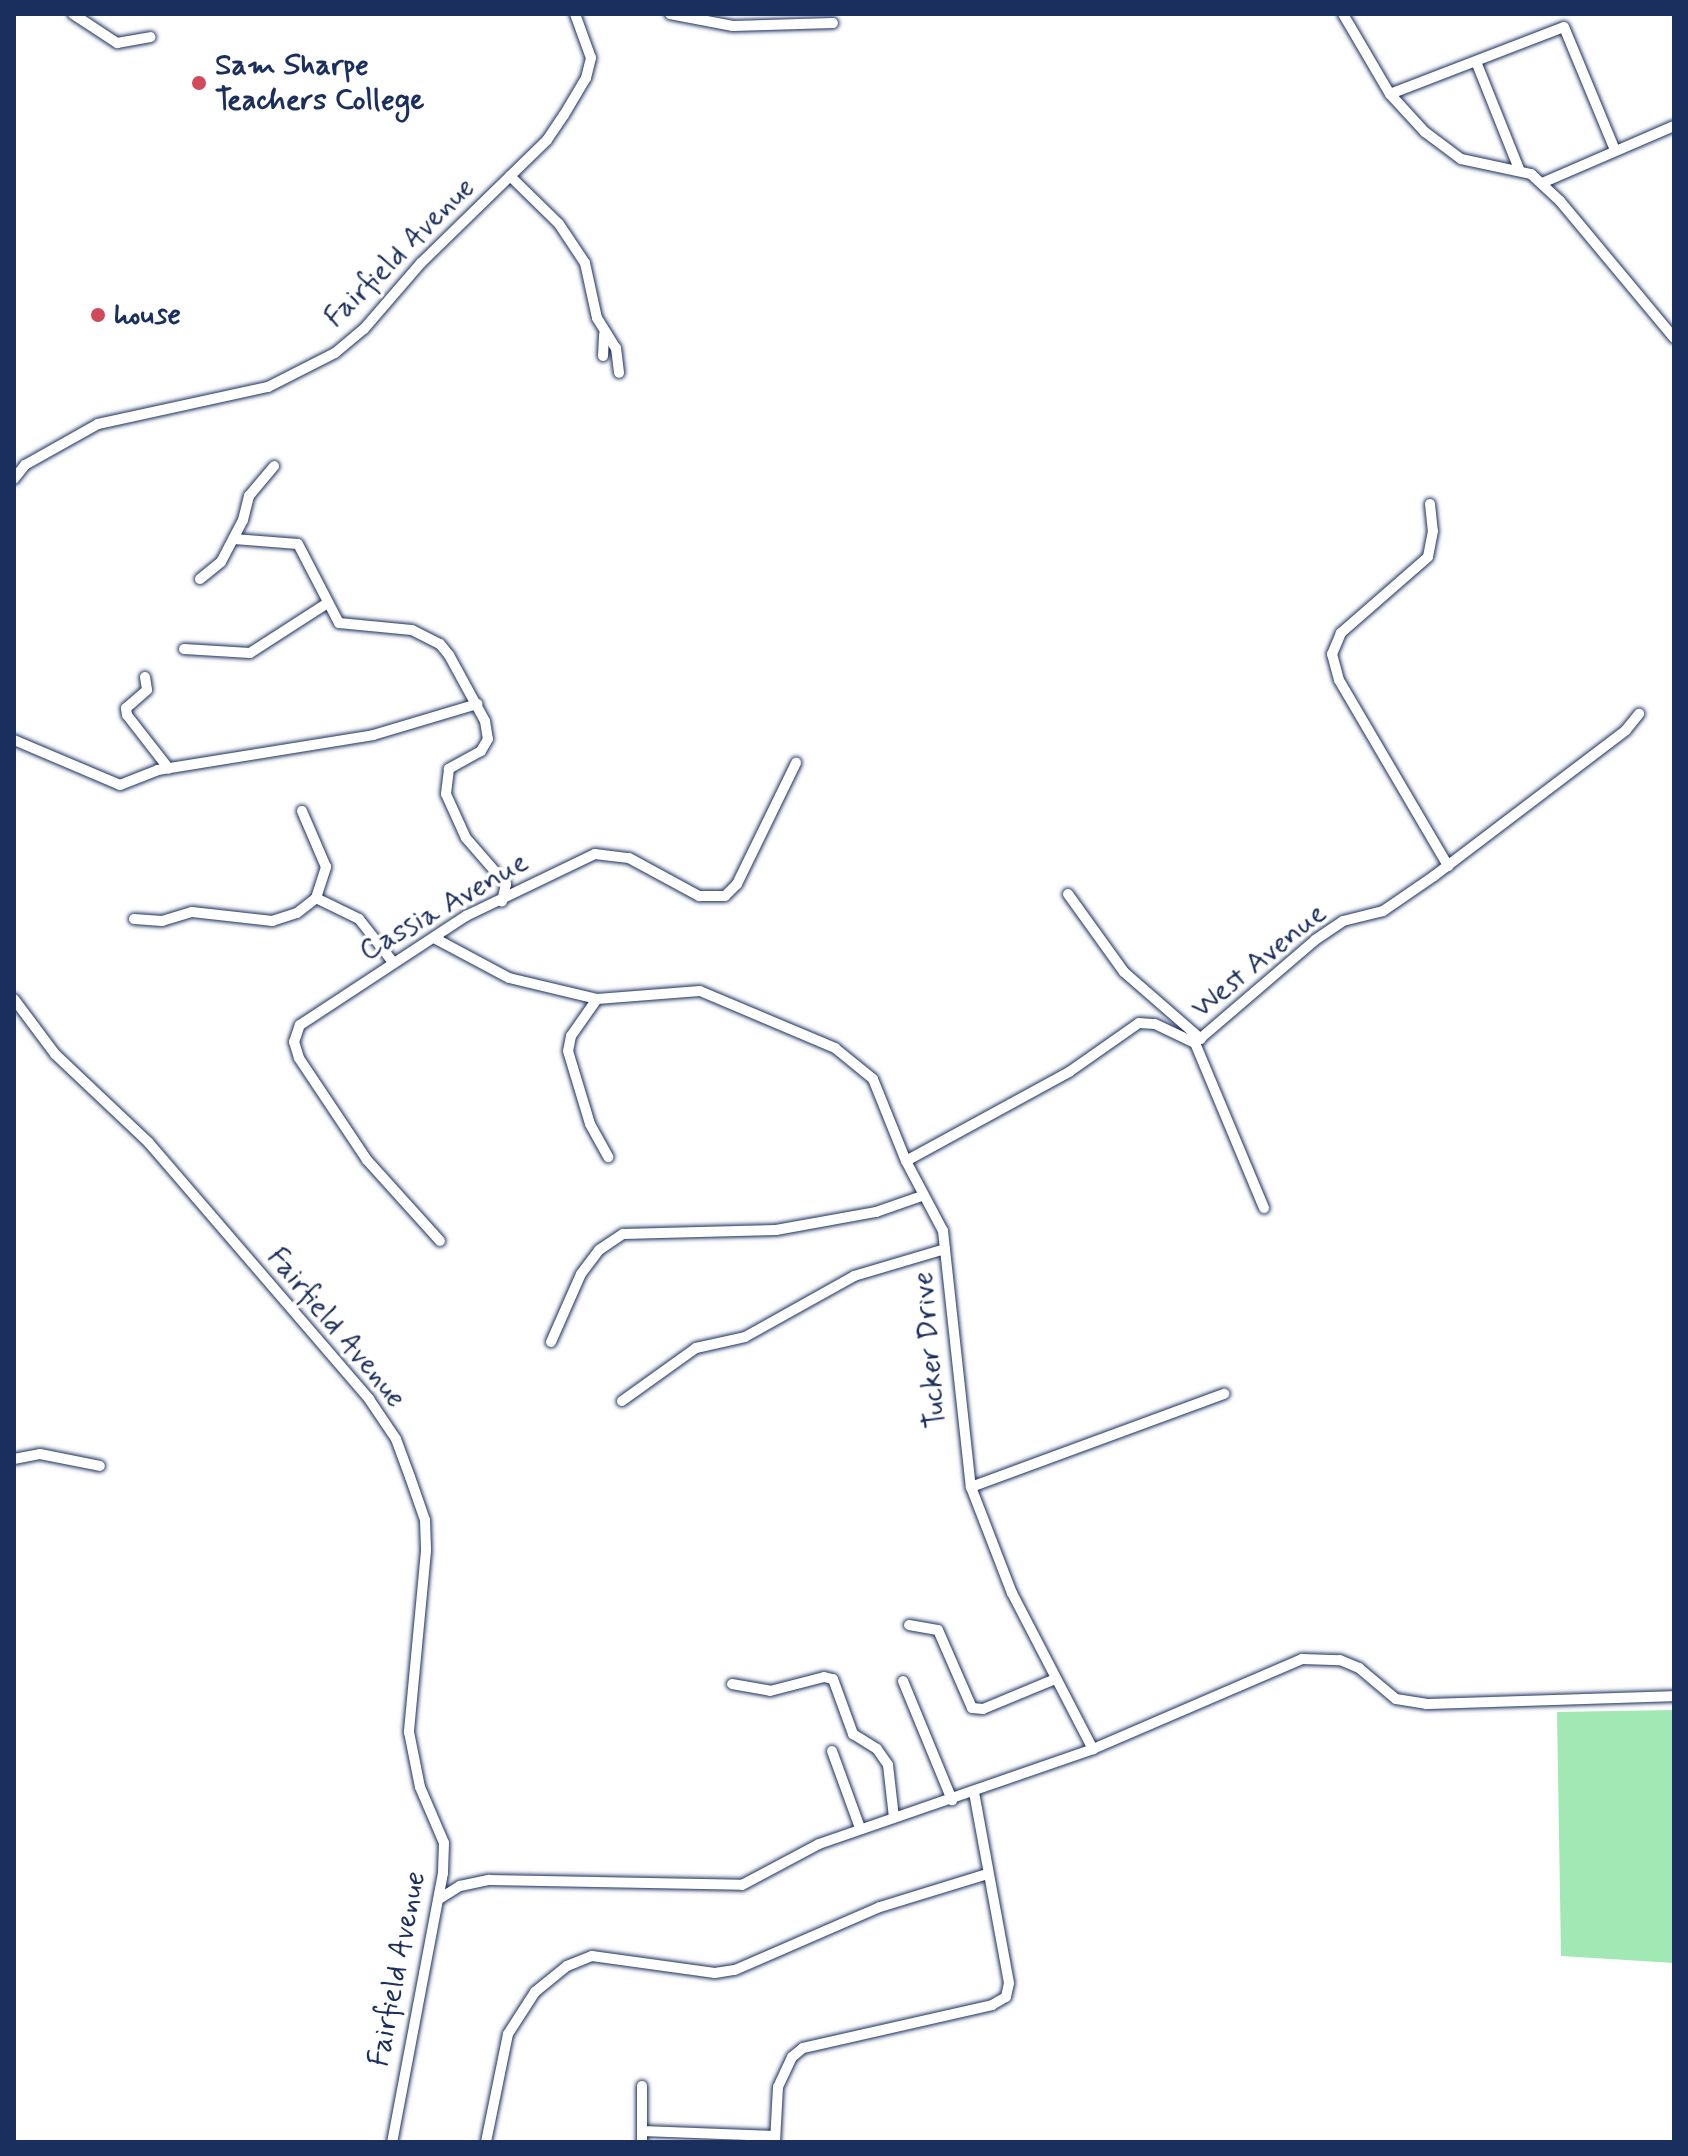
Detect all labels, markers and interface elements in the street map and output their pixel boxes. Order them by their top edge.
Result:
place label: Sam Sharpe Teachers College [215,48,424,118]
marker: Sam Sharpe Teachers College [190,74,208,92]
street label: Fairfield Avenue [315,168,485,338]
place label: house [114,297,181,333]
marker: house [89,306,107,324]
street label: Cassia Avenue [353,844,535,970]
street label: West Avenue [1184,896,1334,1026]
street label: Fairfield Avenue [257,1238,415,1418]
street label: Tucker Drive [905,1271,955,1429]
street label: Fairfield Avenue [361,1865,435,2073]

